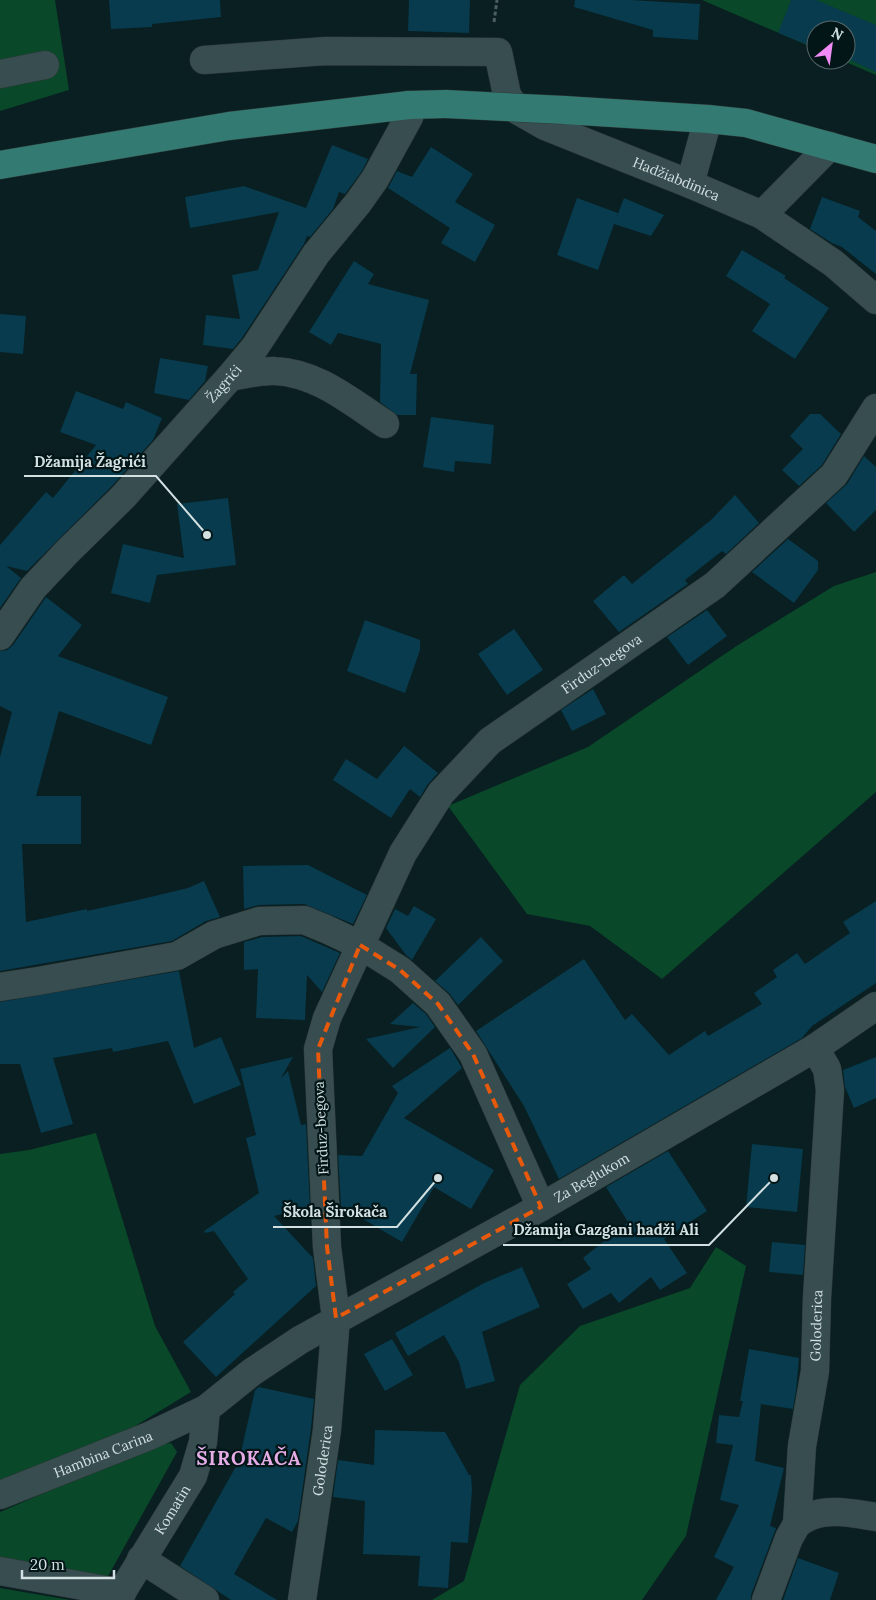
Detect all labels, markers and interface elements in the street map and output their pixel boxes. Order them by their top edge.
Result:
north arrow [806,20,856,70]
text: N [828,23,847,44]
street label: Hadžiabdinica [630,153,722,205]
street label: Žagrići [202,361,246,406]
callout: Džamija Žagrići [24,446,156,476]
text: Džamija Žagrići [34,451,146,471]
street label: Firduz-begova [558,630,645,698]
street label: Firduz-begova [310,1081,332,1175]
street label: Za Beglukom [551,1148,633,1206]
callout: Škola Širokača [273,1197,397,1227]
text: Škola Širokača [283,1201,387,1221]
callout: Džamija Gazgani hadži Ali [503,1215,709,1245]
text: Džamija Gazgani hadži Ali [513,1220,699,1239]
street label: Goloderica [806,1289,826,1362]
street label: Goloderica [308,1424,336,1497]
street label: Hambina Carina [51,1426,155,1482]
district label: ŠIROKAČA [196,1446,302,1470]
street label: Komatin [150,1481,195,1538]
scale bar [22,1548,115,1580]
text: 20 m [30,1555,65,1574]

